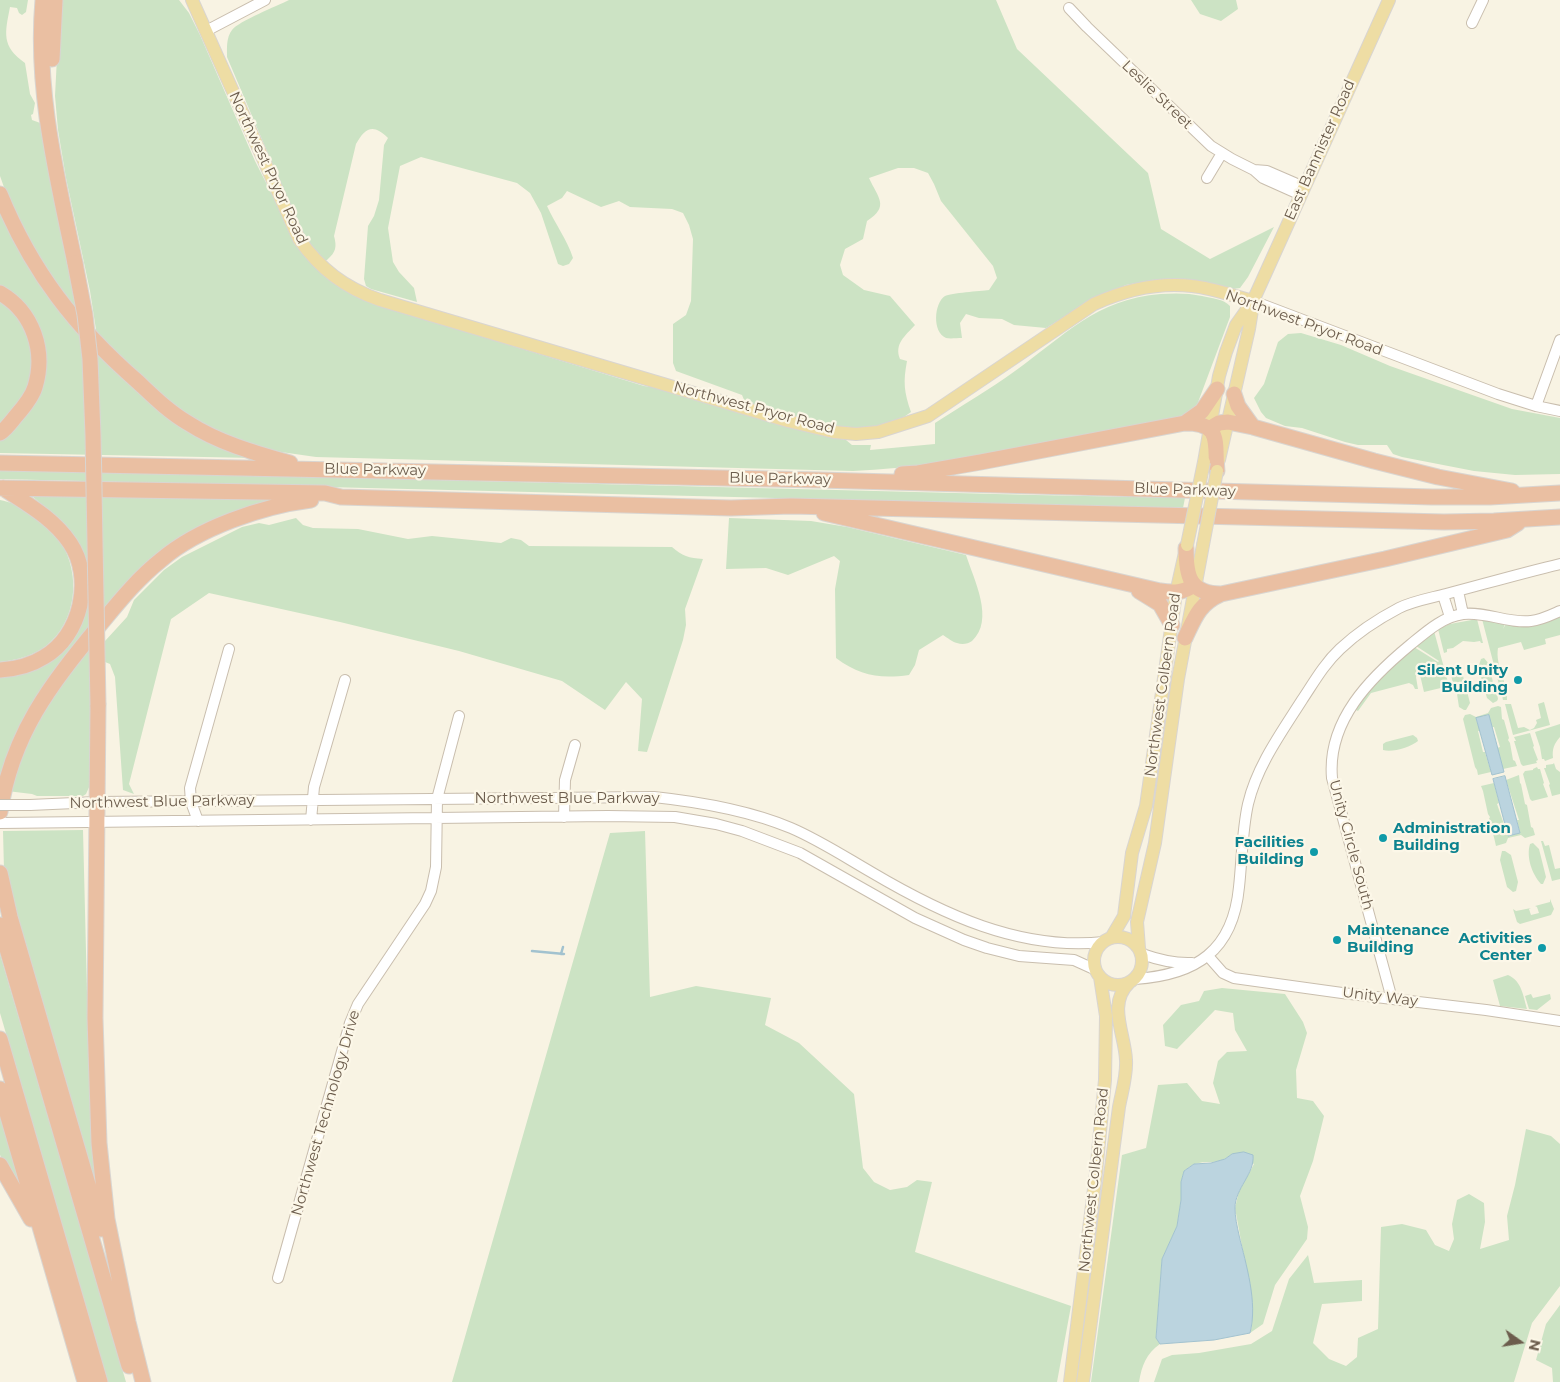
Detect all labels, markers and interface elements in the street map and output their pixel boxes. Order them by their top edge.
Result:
street label: Leslie Street [1118,57,1196,133]
street label: East Bannister Road [1281,77,1359,223]
street label: Northwest Pryor Road [225,89,311,247]
street label: Northwest Pryor Road [1223,286,1385,360]
street label: Northwest Pryor Road [671,378,837,438]
street label: Blue Parkway [324,460,426,480]
street label: Blue Parkway [729,469,831,489]
street label: Blue Parkway [1134,479,1236,501]
street label: Northwest Colbern Road [1141,592,1185,778]
place label: Silent Unity Building [1417,662,1508,697]
marker: Silent Unity Building [1512,674,1524,686]
street label: Unity Circle South [1325,778,1377,912]
street label: Northwest Blue Parkway [474,790,660,808]
street label: Northwest Blue Parkway [69,791,255,813]
place label: Administration Building [1393,820,1511,855]
marker: Administration Building [1377,832,1389,844]
place label: Facilities Building [1234,834,1304,869]
marker: Facilities Building [1308,846,1320,858]
place label: Maintenance Building [1347,922,1449,957]
place label: Activities Center [1459,930,1532,965]
marker: Maintenance Building [1331,934,1343,946]
marker: Activities Center [1536,942,1548,954]
street label: Unity Way [1341,983,1419,1011]
street label: Northwest Technology Drive [288,1008,364,1218]
street label: Northwest Colbern Road [1075,1087,1113,1273]
north arrow [1495,1317,1545,1367]
text: N [1525,1338,1545,1353]

